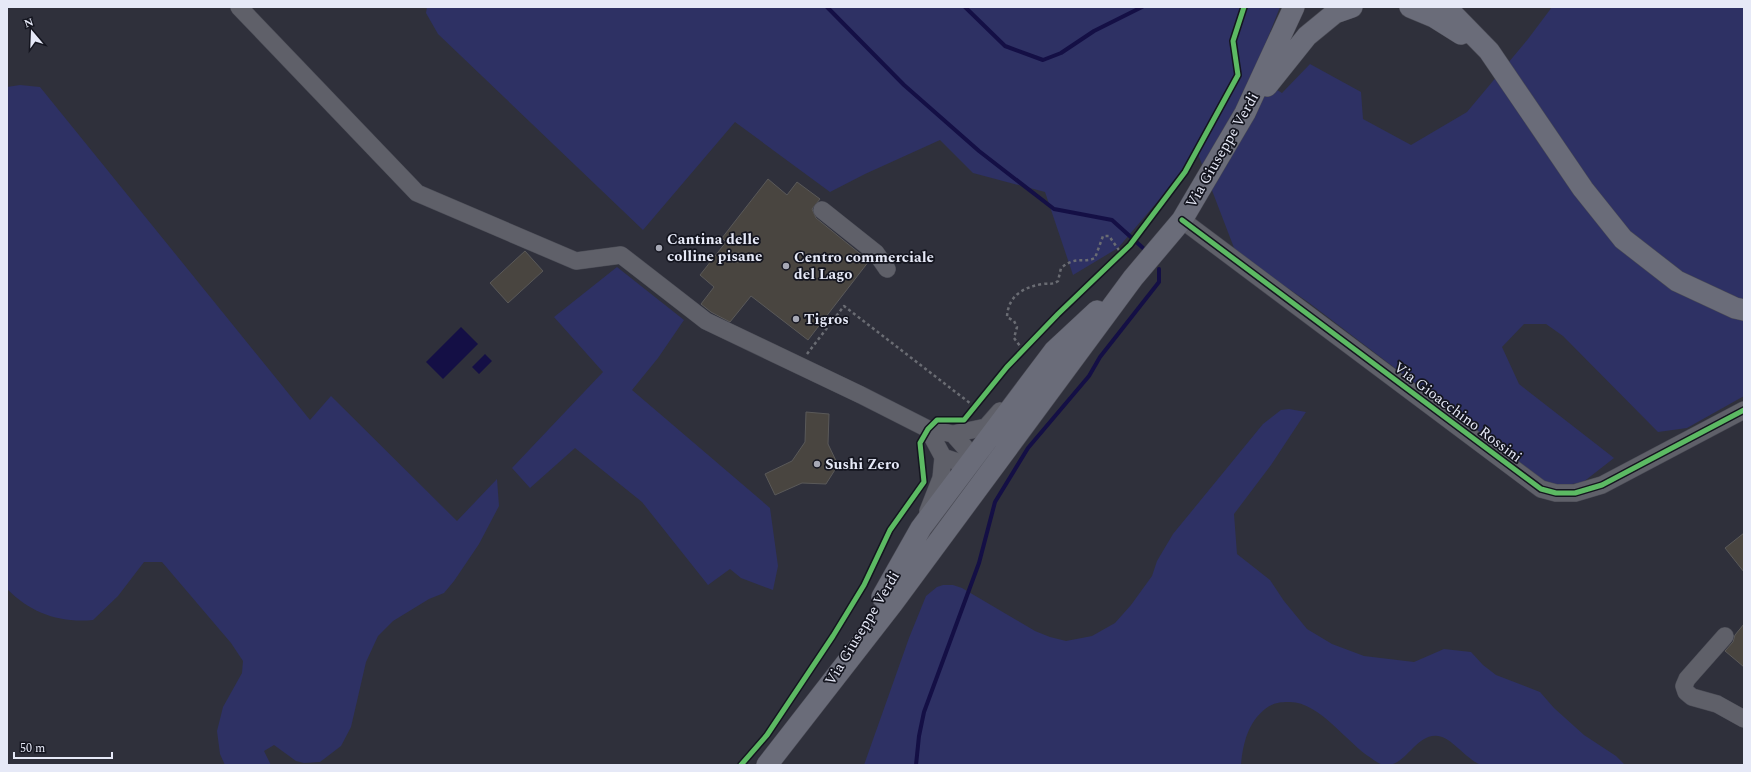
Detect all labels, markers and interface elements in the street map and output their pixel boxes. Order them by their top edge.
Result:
north arrow [12,12,52,52]
text: N [22,14,36,33]
street label: Via Giuseppe Verdi [1180,88,1265,212]
place label: Cantina delle colline pisane [667,228,762,268]
marker: Cantina delle colline pisane [654,243,664,253]
place label: Centro commerciale del Lago [794,246,934,286]
marker: Centro commerciale del Lago [781,261,791,271]
place label: Tigros [804,308,849,331]
marker: Tigros [791,314,801,324]
street label: Via Gioacchino Rossini [1389,356,1527,468]
place label: Sushi Zero [825,453,899,476]
marker: Sushi Zero [812,459,822,469]
street label: Via Giuseppe Verdi [819,567,906,690]
scale bar [14,734,112,760]
text: 50 m [20,739,45,758]

